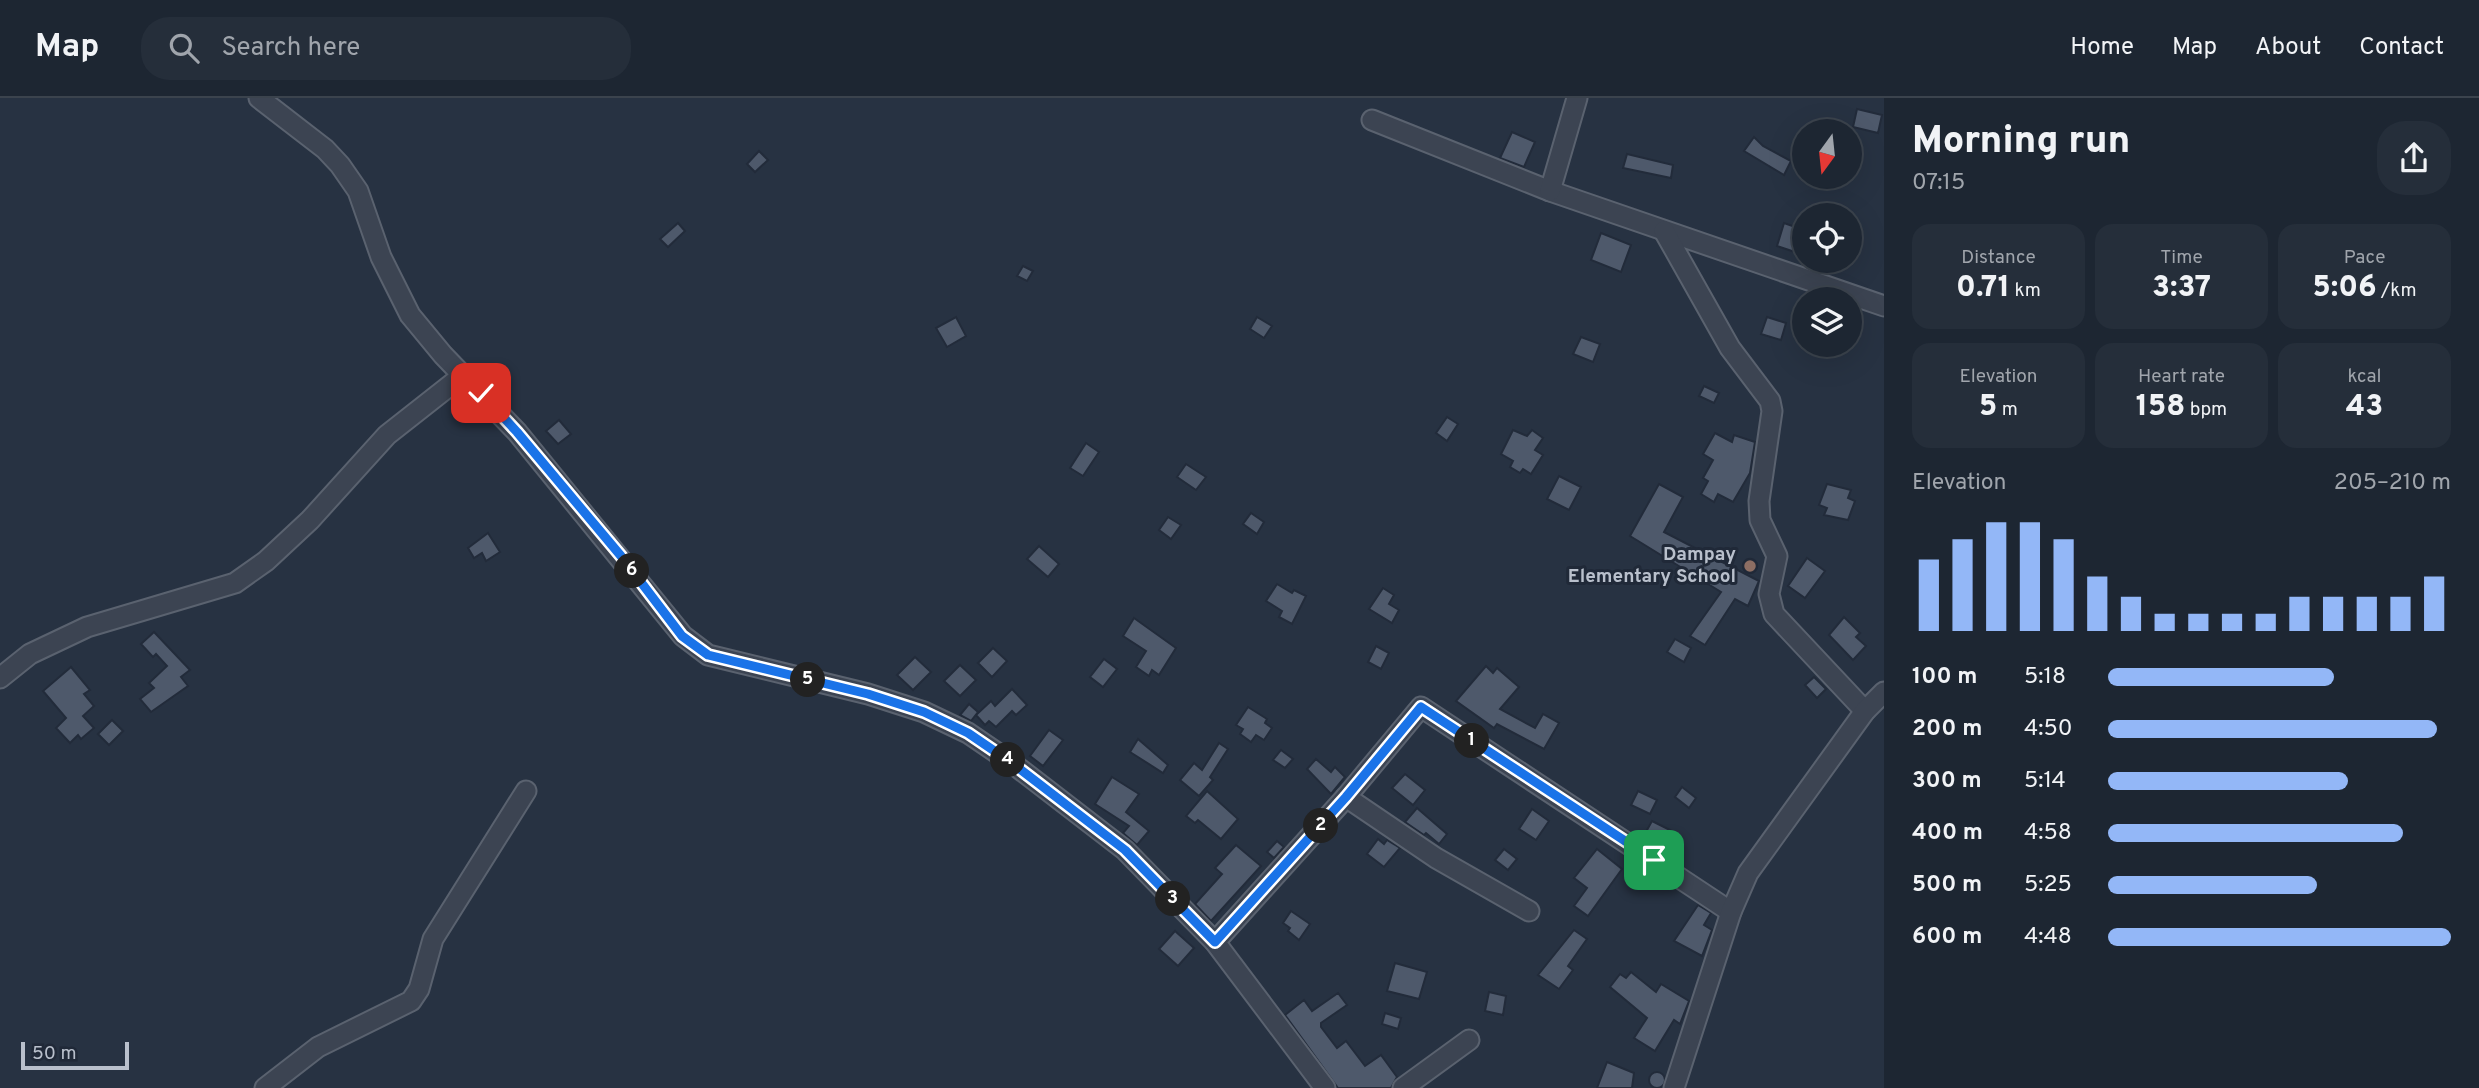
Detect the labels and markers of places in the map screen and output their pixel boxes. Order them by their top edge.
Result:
pin [451,363,511,423]
place label: Dampay Elementary School [1568,543,1736,589]
pin: 6 [614,554,650,588]
marker: Dampay Elementary School [1742,558,1758,574]
pin: 5 [790,662,826,698]
pin: 1 [1454,724,1490,758]
pin: 4 [990,742,1026,778]
pin: 2 [1304,808,1338,844]
pin [1624,830,1684,890]
pin: 3 [1156,882,1190,916]

